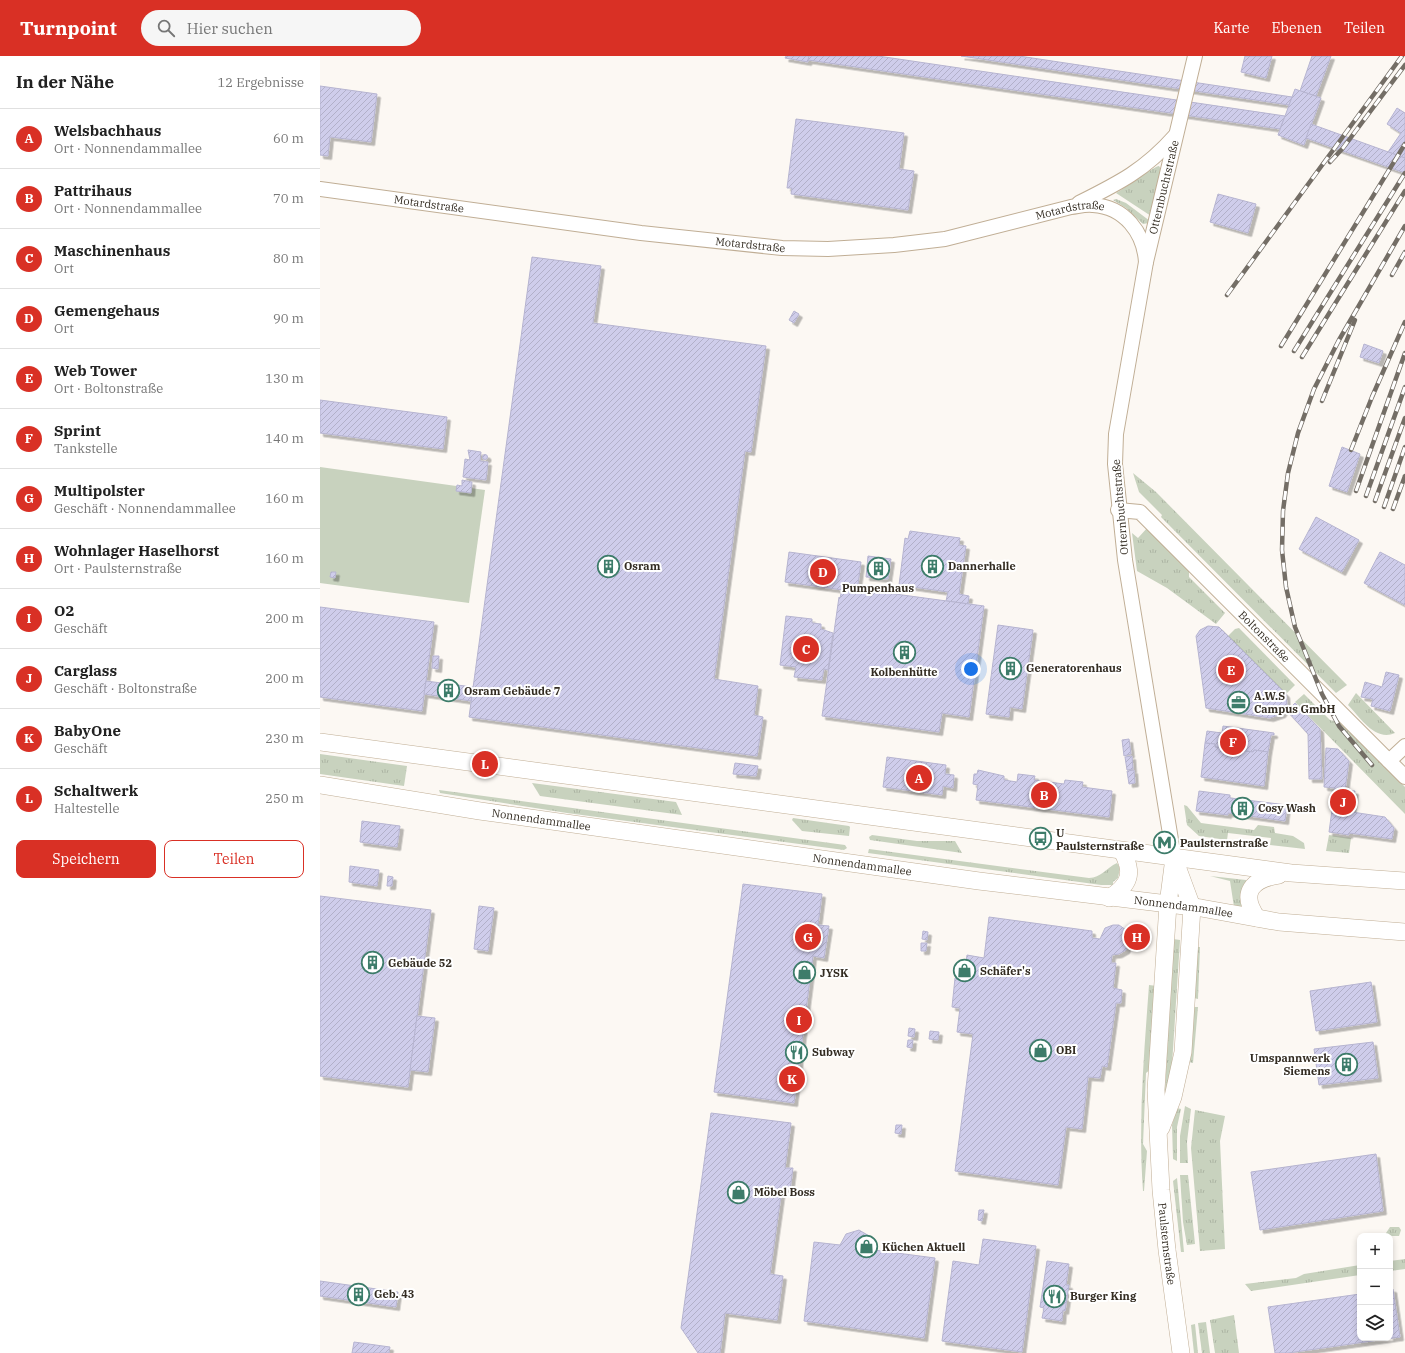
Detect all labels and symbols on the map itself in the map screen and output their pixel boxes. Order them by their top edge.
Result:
street label: Otternbuchtstraße [1146,139,1182,236]
street label: Motardstraße [393,192,465,216]
street label: Motardstraße [1034,198,1106,223]
street label: Motardstraße [715,234,786,255]
street label: Otternbuchtstraße [1109,458,1131,555]
building icon: Osram [596,553,622,579]
building icon: Dannerhalle [919,553,945,579]
building icon: Pumpenhaus [865,555,891,581]
pin: D [810,557,836,587]
place label: Osram [624,559,661,573]
place label: Dannerhalle [948,559,1016,573]
place label: Pumpenhaus [842,581,914,595]
street label: Boltonstraße [1236,608,1293,665]
pin: C [793,634,819,664]
building icon: Kolbenhütte [891,639,917,665]
building icon: Generatorenhaus [997,655,1023,681]
pin: E [1218,655,1244,685]
your location [961,659,981,679]
place label: Generatorenhaus [1026,661,1122,675]
place label: Kolbenhütte [870,665,938,679]
building icon: Osram Gebäude 7 [436,678,462,704]
place label: Osram Gebäude 7 [464,684,560,698]
office icon: A.W.S Campus GmbH [1225,689,1251,715]
place label: A.W.S Campus GmbH [1254,689,1335,716]
pin: F [1220,727,1246,757]
pin: L [472,749,498,779]
pin: A [906,763,932,793]
pin: B [1031,780,1057,810]
pin: J [1330,787,1356,817]
building icon: Cosy Wash [1229,795,1255,821]
place label: Cosy Wash [1258,801,1316,815]
street label: Nonnendammallee [491,806,592,833]
bus stop icon: U Paulsternstraße [1028,826,1054,852]
place label: U Paulsternstraße [1056,826,1144,853]
metro station icon: Paulsternstraße [1151,830,1177,856]
place label: Paulsternstraße [1180,836,1268,850]
street label: Nonnendammallee [812,851,913,878]
street label: Nonnendammallee [1133,893,1234,921]
pin: G [795,922,821,952]
pin: H [1124,922,1150,952]
building icon: Gebäude 52 [359,950,385,976]
place label: Gebäude 52 [388,956,452,970]
shop icon: Schäfer's [952,958,978,984]
shop icon: JYSK [791,960,817,986]
place label: Schäfer's [980,964,1031,978]
place label: JYSK [820,966,849,980]
pin: I [786,1005,812,1035]
shop icon: OBI [1027,1037,1053,1063]
restaurant icon: Subway [783,1039,809,1065]
place label: OBI [1056,1043,1076,1057]
place label: Subway [812,1045,855,1059]
place label: Umspannwerk Siemens [1250,1051,1330,1078]
building icon: Umspannwerk Siemens [1333,1051,1359,1077]
pin: K [779,1064,805,1094]
shop icon: Möbel Boss [726,1179,752,1205]
place label: Möbel Boss [754,1185,815,1199]
street label: Paulsternstraße [1155,1202,1179,1286]
shop icon: Küchen Aktuell [853,1234,879,1260]
place label: Küchen Aktuell [882,1240,966,1254]
building icon: Geb. 43 [346,1281,372,1307]
restaurant icon: Burger King [1041,1283,1067,1309]
place label: Geb. 43 [374,1287,414,1301]
place label: Burger King [1070,1289,1137,1303]

